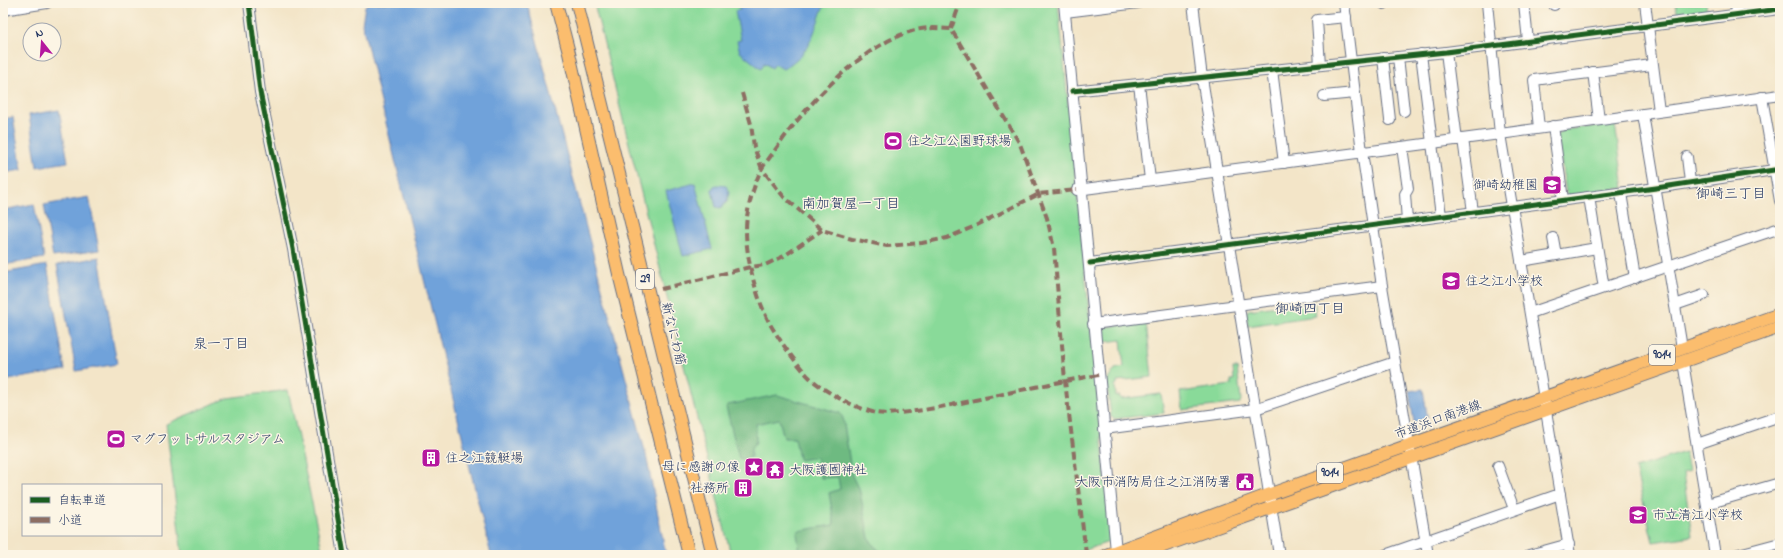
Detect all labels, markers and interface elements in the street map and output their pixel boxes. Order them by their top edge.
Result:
north arrow [22,22,62,62]
text: N [33,25,45,42]
sports icon: 住之江公園野球場 [882,130,904,152]
place label: 住之江公園野球場 [907,132,1011,151]
school or university icon: 御崎幼稚園 [1541,174,1563,196]
place label: 御崎幼稚園 [1473,176,1538,195]
district label: 御崎三丁目 [1696,184,1766,205]
district label: 南加賀屋一丁目 [802,194,900,215]
road number: 29 [636,269,654,289]
school or university icon: 住之江小学校 [1440,270,1462,292]
place label: 住之江小学校 [1465,272,1543,291]
district label: 御崎四丁目 [1275,299,1345,320]
street label: 新なにわ筋 [656,300,690,368]
district label: 泉一丁目 [193,334,249,355]
road number: 9014 [1649,345,1675,365]
street label: 市道浜口南港線 [1392,395,1485,444]
sports icon: マグフットサルスタジアム [105,428,127,450]
place label: マグフットサルスタジアム [130,430,285,449]
building icon: 住之江競艇場 [420,447,442,469]
place label: 住之江競艇場 [445,449,523,468]
place icon: 母に感謝の像 [743,456,765,478]
place label: 母に感謝の像 [662,458,740,477]
temple icon: 大阪護國神社 [764,459,786,481]
place label: 大阪護國神社 [789,461,867,480]
road number: 9014 [1317,463,1343,483]
public building icon: 大阪市消防局住之江消防署 [1234,471,1256,493]
place label: 大阪市消防局住之江消防署 [1075,473,1231,492]
building icon: 社務所 [732,477,754,499]
place label: 社務所 [690,479,729,498]
legend [22,484,162,536]
text: 自転車道 [58,492,106,510]
school or university icon: 市立清江小学校 [1627,504,1649,526]
place label: 市立清江小学校 [1652,506,1743,525]
text: 小道 [58,512,82,530]

